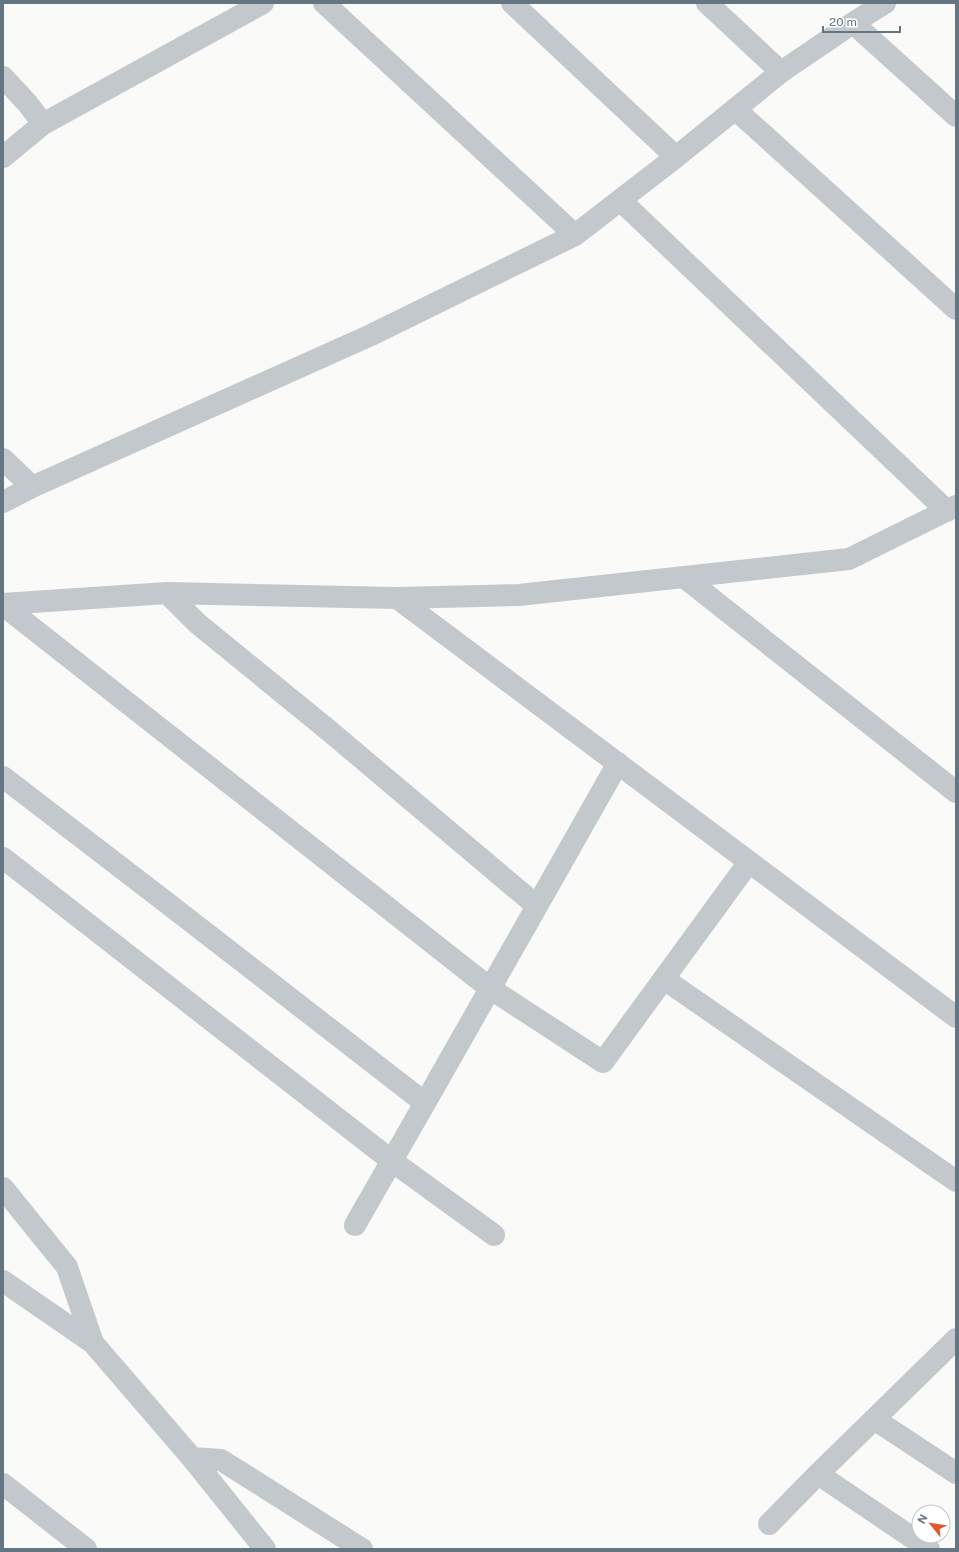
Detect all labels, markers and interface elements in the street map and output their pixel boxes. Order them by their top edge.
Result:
scale bar [823,8,900,34]
text: 20 m [829,15,857,29]
north arrow [911,1504,951,1544]
text: N [915,1512,930,1526]

